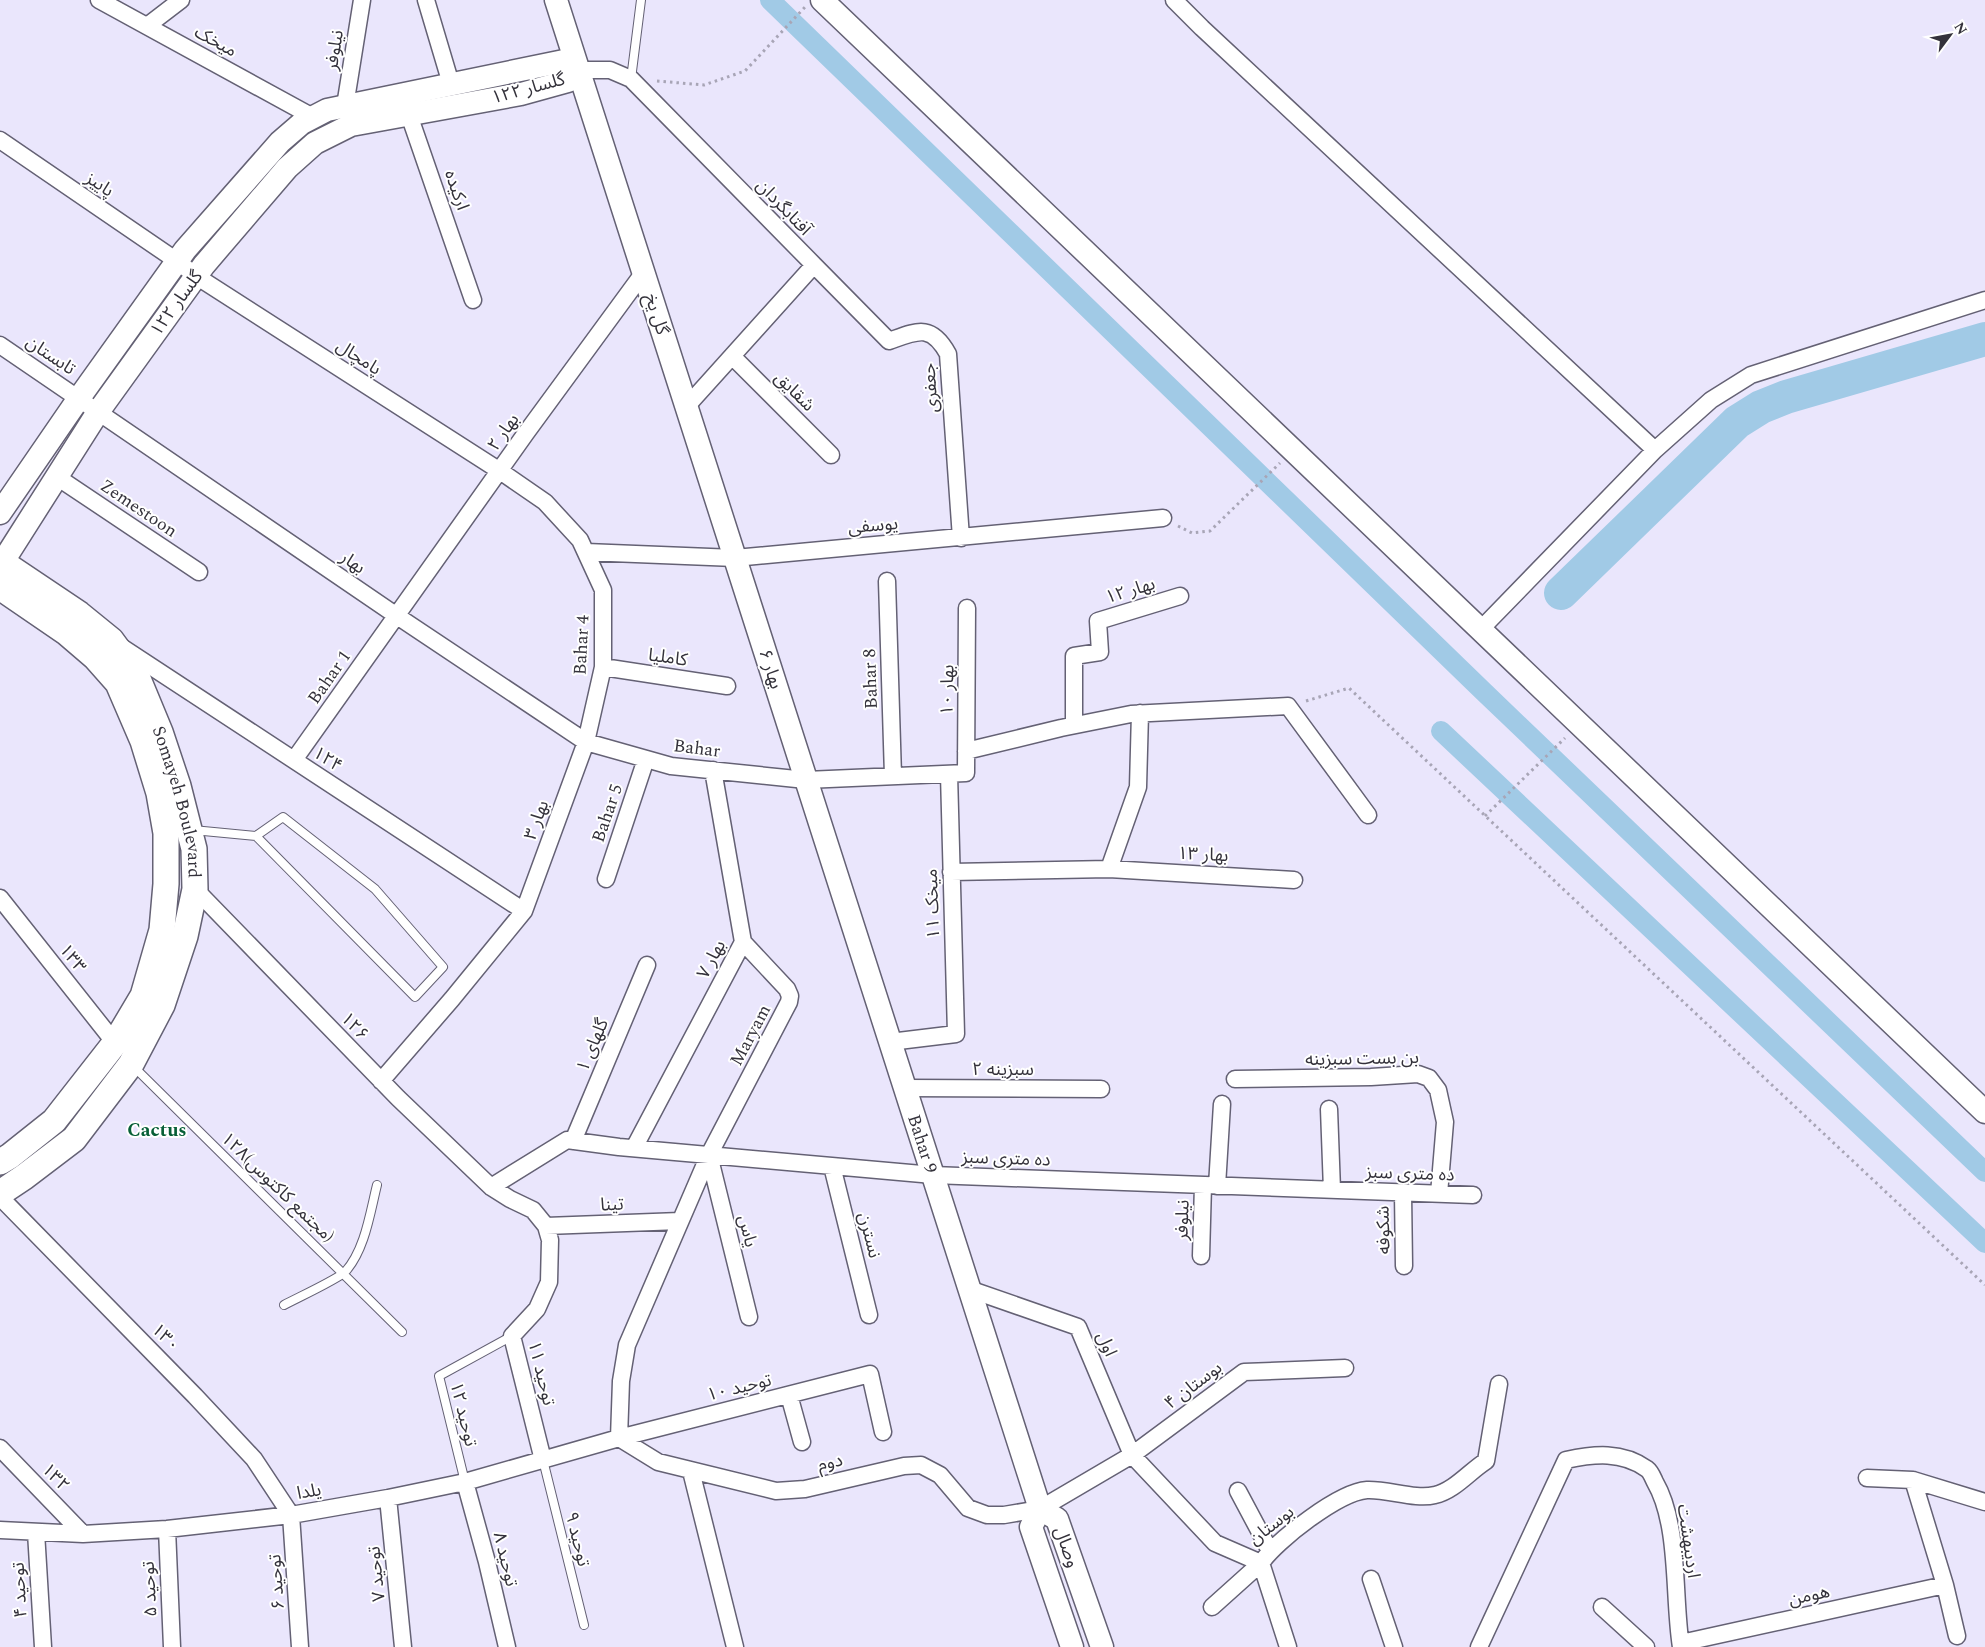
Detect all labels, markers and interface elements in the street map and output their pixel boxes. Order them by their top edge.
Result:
north arrow [1925,10,1975,60]
text: N [1949,18,1973,39]
street label: میخک [189,19,242,64]
street label: نیلوفر [318,28,351,73]
street label: گلسار ۱۲۲ [488,66,569,111]
street label: پاییز [79,164,120,204]
street label: ارکیده [437,166,476,214]
street label: آفتابگردان [750,173,818,242]
street label: گلسار ۱۲۲ [143,264,210,342]
street label: گل یخ [637,290,676,339]
street label: تابستان [20,329,81,382]
street label: پامچال [331,333,387,382]
street label: جعفری [915,362,946,414]
street label: شقایق [768,365,821,418]
street label: بهار ۲ [481,408,526,457]
street label: Zemestoon [95,473,183,544]
street label: یوسفی [847,510,899,541]
street label: بهار [334,543,371,581]
street label: بهار ۱۲ [1102,570,1158,611]
street label: Bahar 4 [566,614,597,676]
street label: کاملیا [647,641,690,674]
street label: Bahar 1 [301,645,358,710]
street label: بهار ۶ [751,646,790,693]
street label: Bahar 8 [856,648,885,710]
street label: بهار ۱۰ [934,664,961,716]
street label: Somayeh Boulevard [145,722,208,878]
street label: Bahar [672,732,722,765]
street label: ۱۲۴ [307,740,348,779]
street label: Bahar 5 [585,780,630,846]
street label: بهار ۳ [517,796,556,844]
street label: بهار ۱۳ [1177,840,1229,869]
street label: میخک ۱۱ [918,868,947,940]
street label: بهار ۷ [690,935,733,984]
street label: ۱۳۳ [52,938,93,979]
street label: Maryam [723,1000,778,1071]
street label: ۱۲۶ [334,1006,375,1047]
street label: گلهای ۱ [569,1014,616,1076]
street label: بن بست سبزینه [1305,1044,1419,1073]
street label: سبزینه ۲ [972,1056,1034,1083]
street label: Bahar 9 [900,1111,944,1177]
district label: Cactus [127,1116,187,1145]
street label: ۱۲۸(مجتمع کاکتوس) [215,1126,341,1249]
street label: ده متری سبز [960,1143,1051,1174]
street label: ده متری سبز [1364,1158,1455,1189]
street label: تینا [600,1191,624,1218]
street label: نیلوفر [1168,1199,1197,1242]
street label: شکوفه [1370,1205,1397,1254]
street label: نسترن [851,1209,888,1261]
street label: یاس [730,1212,765,1250]
street label: ۱۳۰ [145,1317,186,1358]
street label: اول [1089,1327,1124,1361]
street label: توحید ۱۱ [520,1338,563,1408]
street label: بوستان ۴ [1159,1355,1228,1416]
street label: توحید ۱۰ [704,1366,774,1409]
street label: توحید ۱۲ [442,1379,485,1449]
street label: دوم [815,1446,846,1478]
street label: ۱۳۲ [35,1457,76,1498]
street label: یلدا [295,1476,324,1507]
street label: بوستان [1243,1499,1300,1552]
street label: اردیبهشت [1670,1502,1707,1580]
street label: توحید ۹ [558,1509,597,1569]
street label: وصال [1047,1523,1086,1572]
street label: توحید ۸ [486,1529,525,1589]
street label: توحید ۷ [360,1545,393,1603]
street label: توحید ۶ [261,1553,292,1611]
street label: توحید ۵ [135,1561,164,1617]
street label: توحید ۴ [5,1562,34,1618]
street label: هومن [1786,1578,1832,1613]

